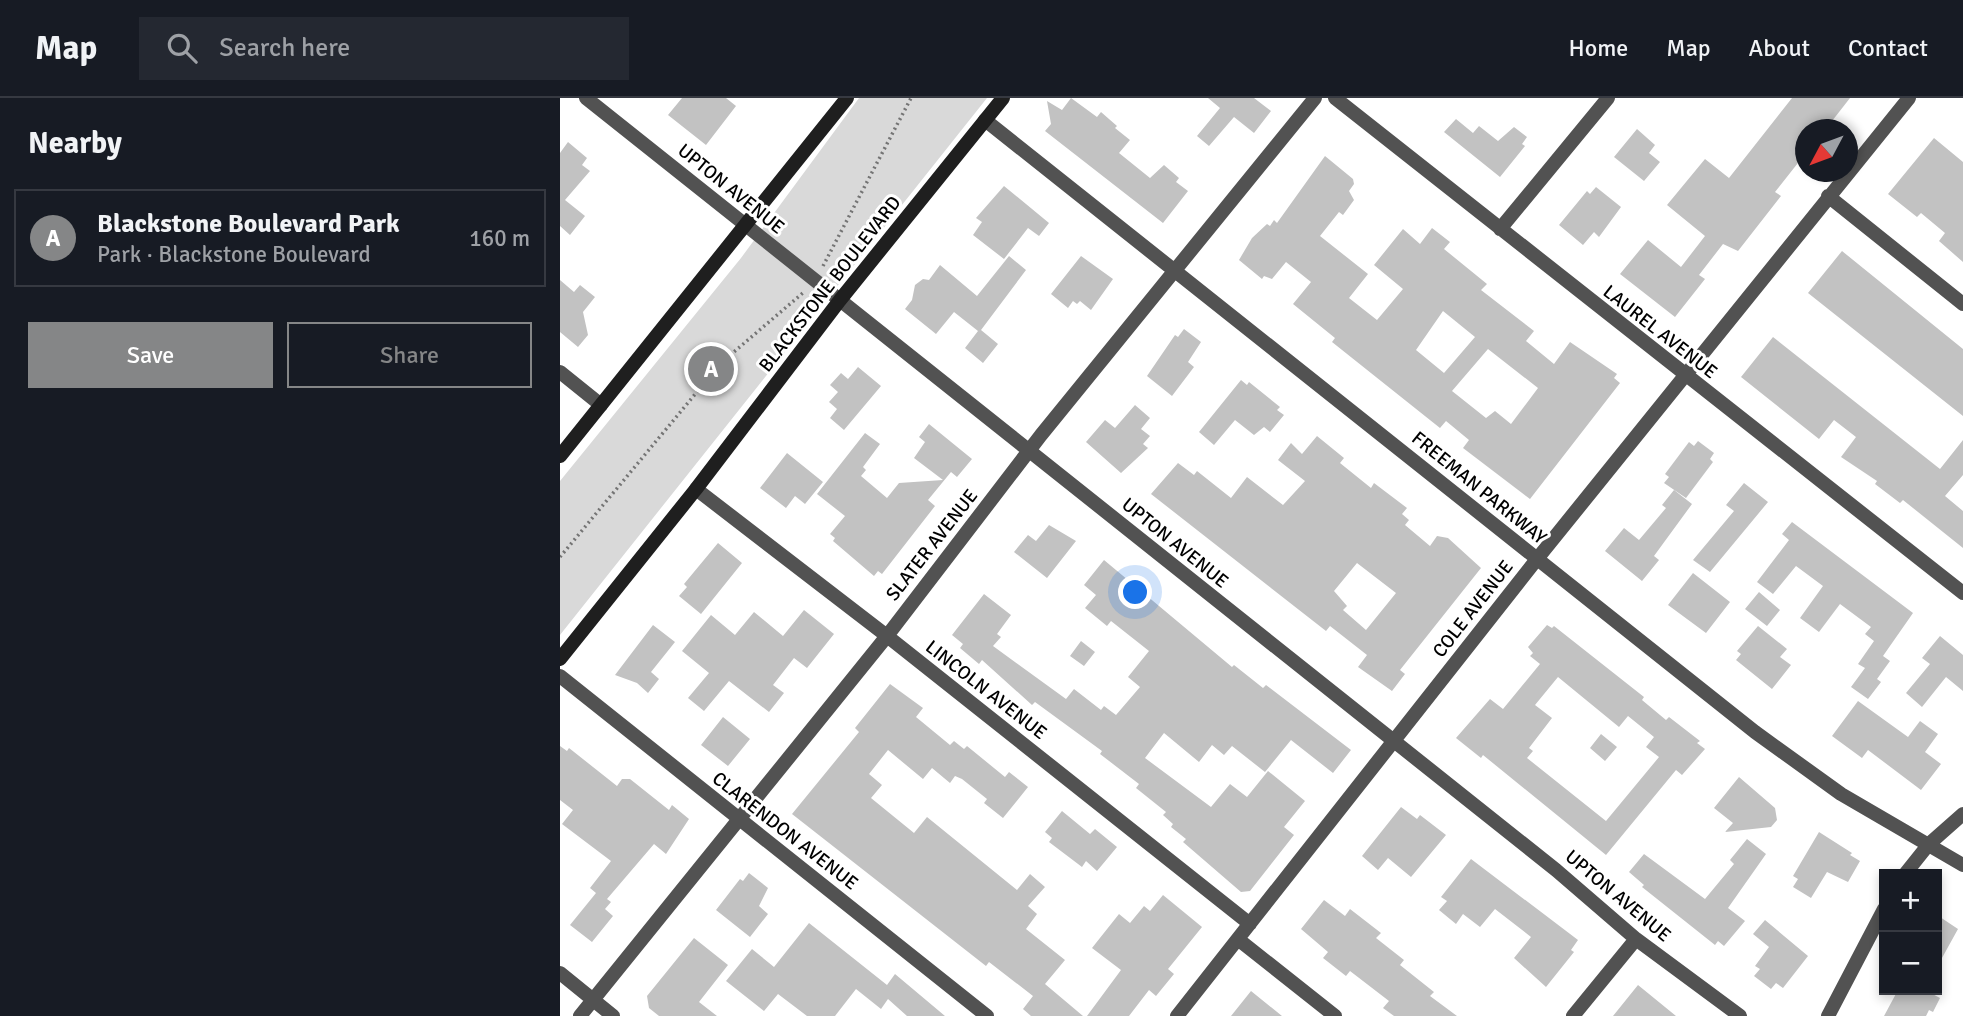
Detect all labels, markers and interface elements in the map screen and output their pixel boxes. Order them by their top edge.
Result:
search box [139,17,629,80]
text: Map [35,28,97,69]
icon: search [163,29,201,67]
text: Search here [219,32,350,64]
text: Home [1568,33,1628,63]
text: Map [1666,33,1711,63]
text: About [1749,33,1810,63]
text: Contact [1848,33,1928,63]
north arrow [1795,119,1858,182]
text: Nearby [28,125,122,162]
street label: UPTON AVENUE [673,139,789,239]
street label: BLACKSTONE BOULEVARD [754,191,906,377]
text: Blackstone Boulevard Park [97,208,400,240]
text: A [46,224,60,253]
text: 160 m [469,224,530,253]
text: Park · Blackstone Boulevard [97,240,371,269]
street label: LAUREL AVENUE [1598,280,1722,384]
button: Save [28,322,273,388]
button: Share [287,322,532,388]
pin: A [688,343,734,395]
street label: FREEMAN PARKWAY [1407,426,1552,550]
street label: SLATER AVENUE [881,484,983,606]
street label: UPTON AVENUE [1117,493,1233,593]
street label: COLE AVENUE [1427,555,1519,663]
your location [1118,575,1152,609]
street label: LINCOLN AVENUE [920,635,1052,745]
street label: CLARENDON AVENUE [707,767,863,895]
street label: UPTON AVENUE [1560,845,1676,947]
map controls [1879,869,1942,995]
button: + [1879,869,1942,932]
button: − [1879,932,1942,995]

